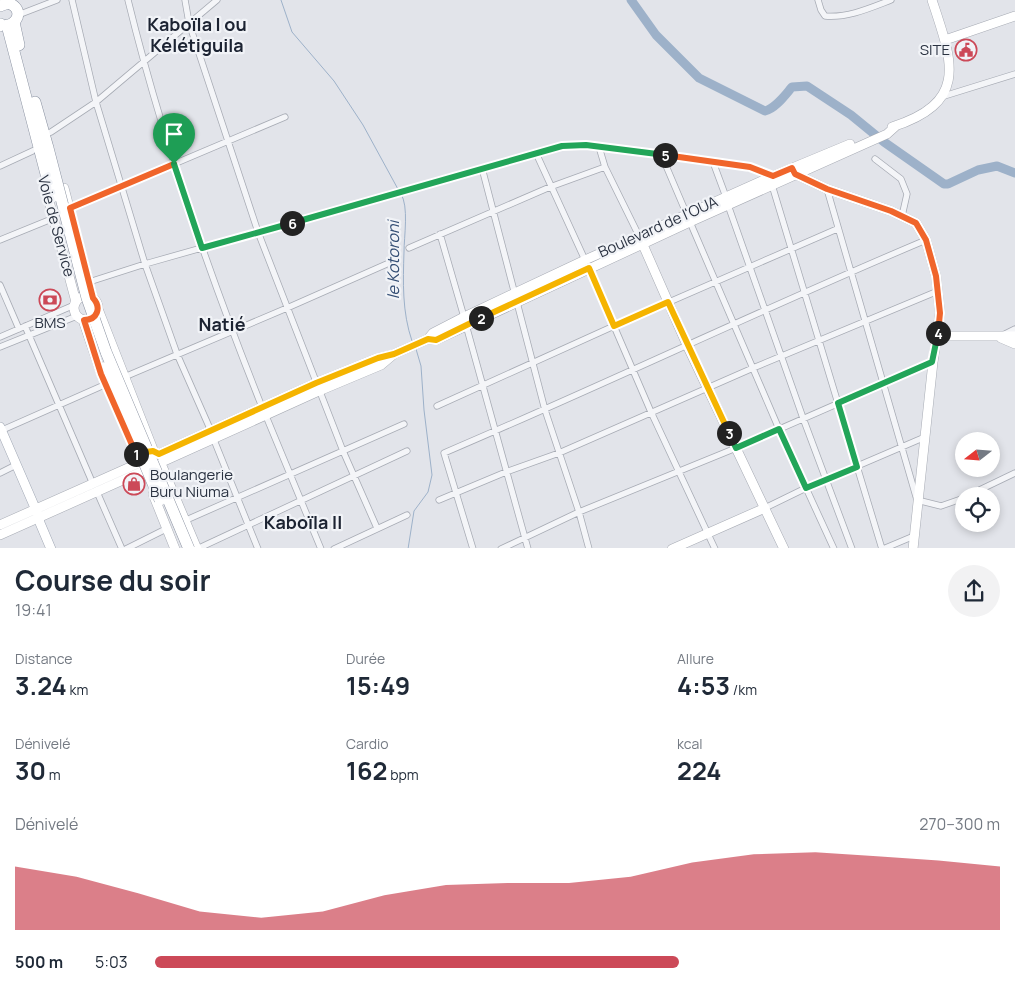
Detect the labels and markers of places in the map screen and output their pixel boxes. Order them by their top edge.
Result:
public building icon: SITE [954,38,978,62]
place label: SITE [920,39,950,60]
pin [153,113,195,164]
pin: 5 [652,142,678,168]
pin: 6 [280,210,304,236]
bank icon: BMS [38,288,62,312]
pin: 2 [468,306,494,330]
place label: BMS [34,312,66,333]
pin: 4 [926,320,950,346]
pin: 3 [716,420,742,446]
pin: 1 [124,442,148,466]
place label: Boulangerie Buru Niuma [150,464,233,502]
shop icon: Boulangerie Buru Niuma [122,472,146,496]

